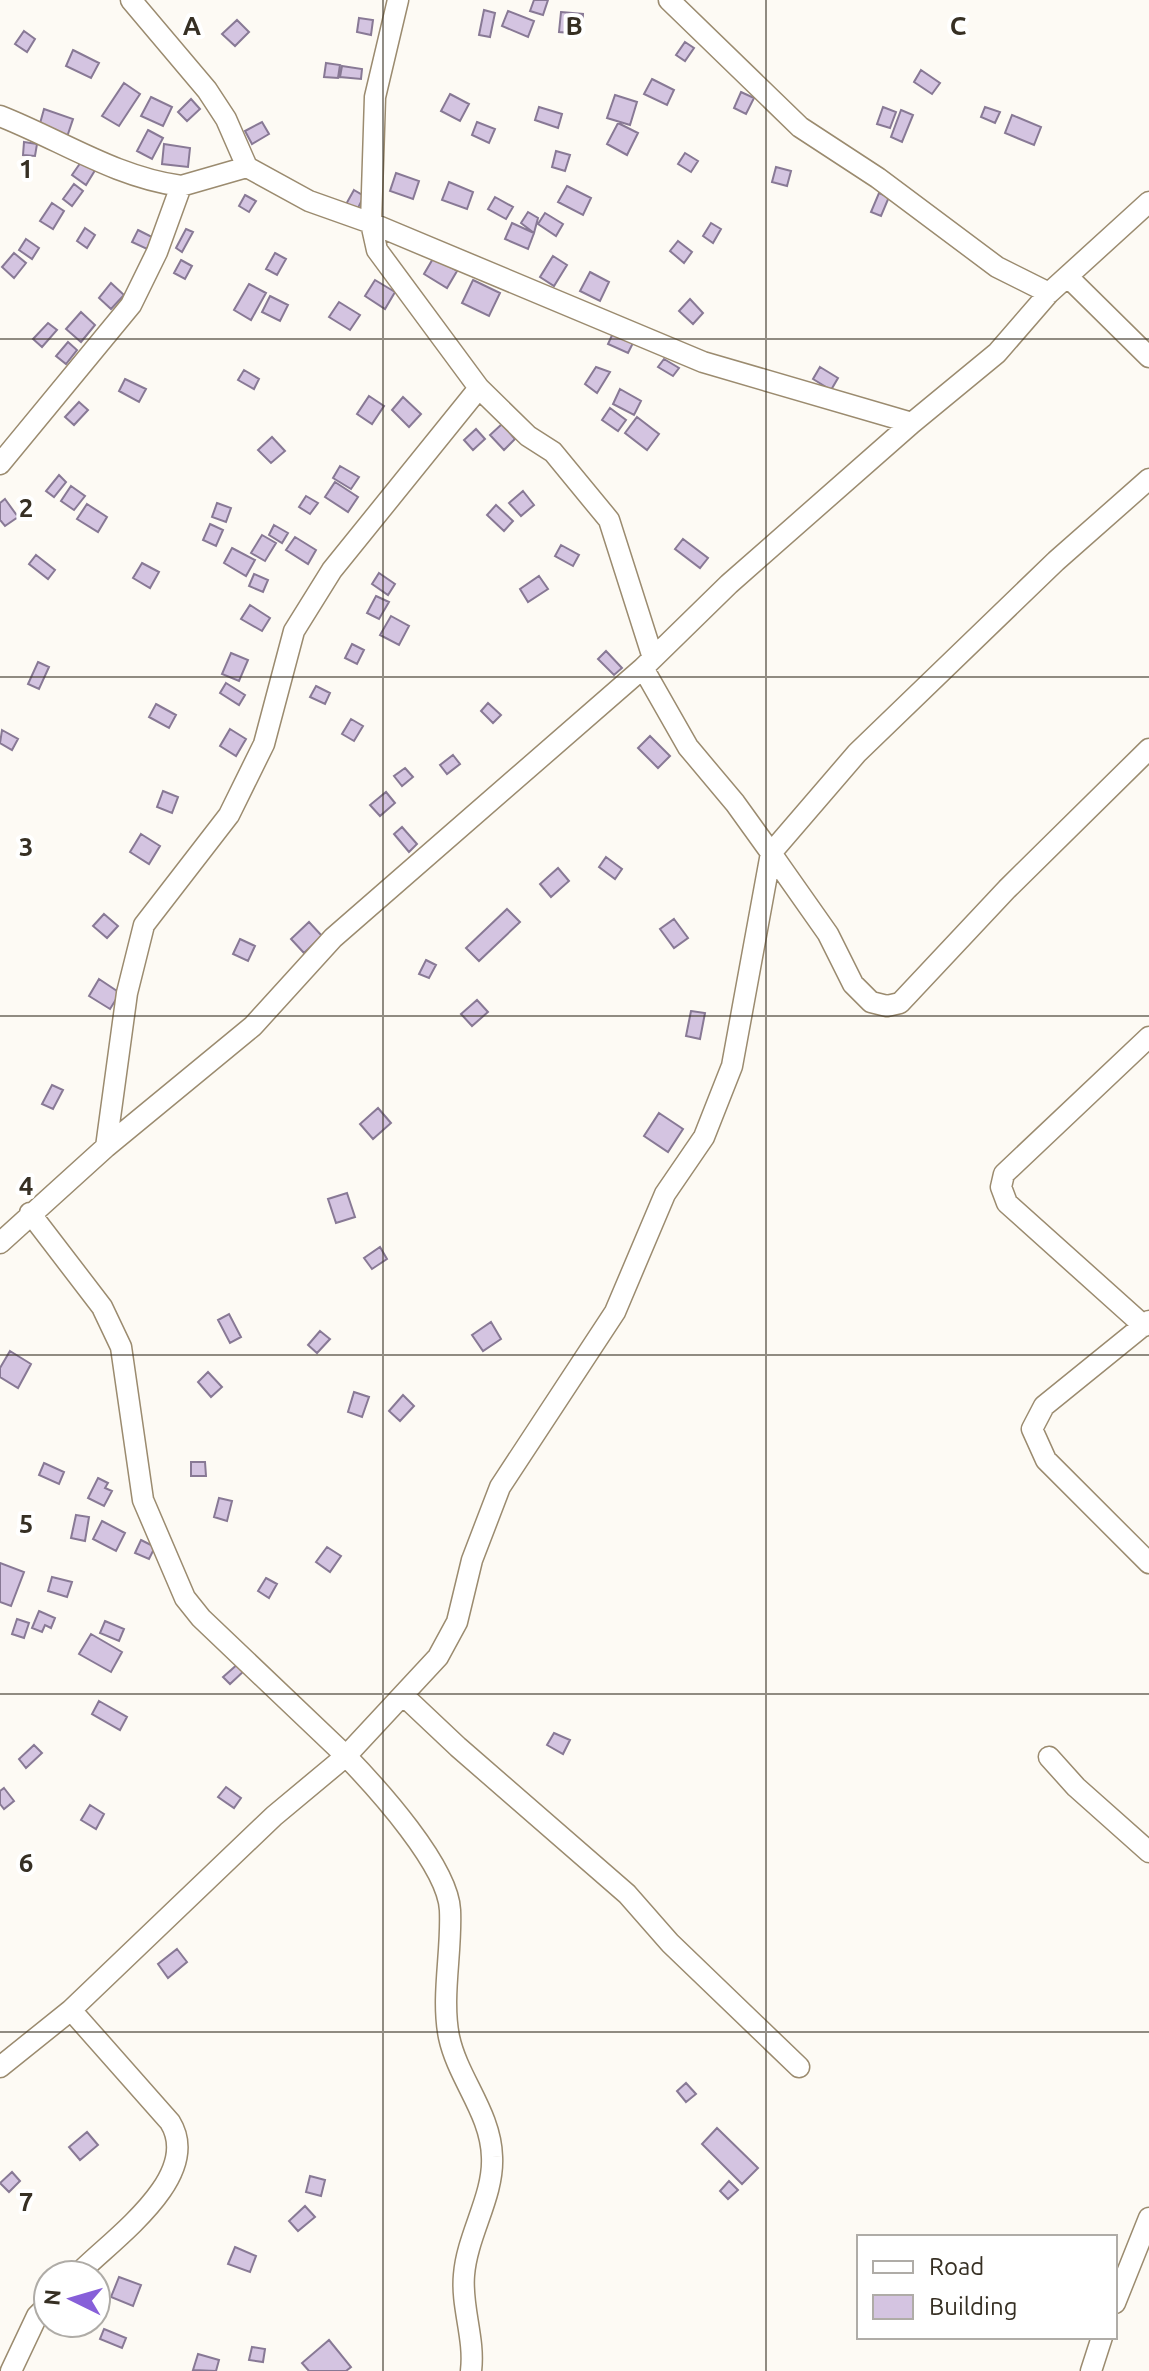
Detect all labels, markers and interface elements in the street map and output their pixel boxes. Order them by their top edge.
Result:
text: A [183,11,202,40]
text: B [565,11,583,40]
text: C [950,11,967,40]
text: 1 [19,154,33,183]
text: 2 [19,493,33,522]
text: 3 [19,832,33,861]
text: 4 [19,1171,33,1200]
text: 5 [19,1509,33,1538]
text: 6 [19,1848,33,1877]
text: 7 [19,2187,33,2216]
legend [857,2235,1117,2339]
text: Road [929,2253,984,2280]
north arrow [32,2259,112,2339]
text: N [38,2288,65,2306]
text: Building [929,2293,1017,2320]

